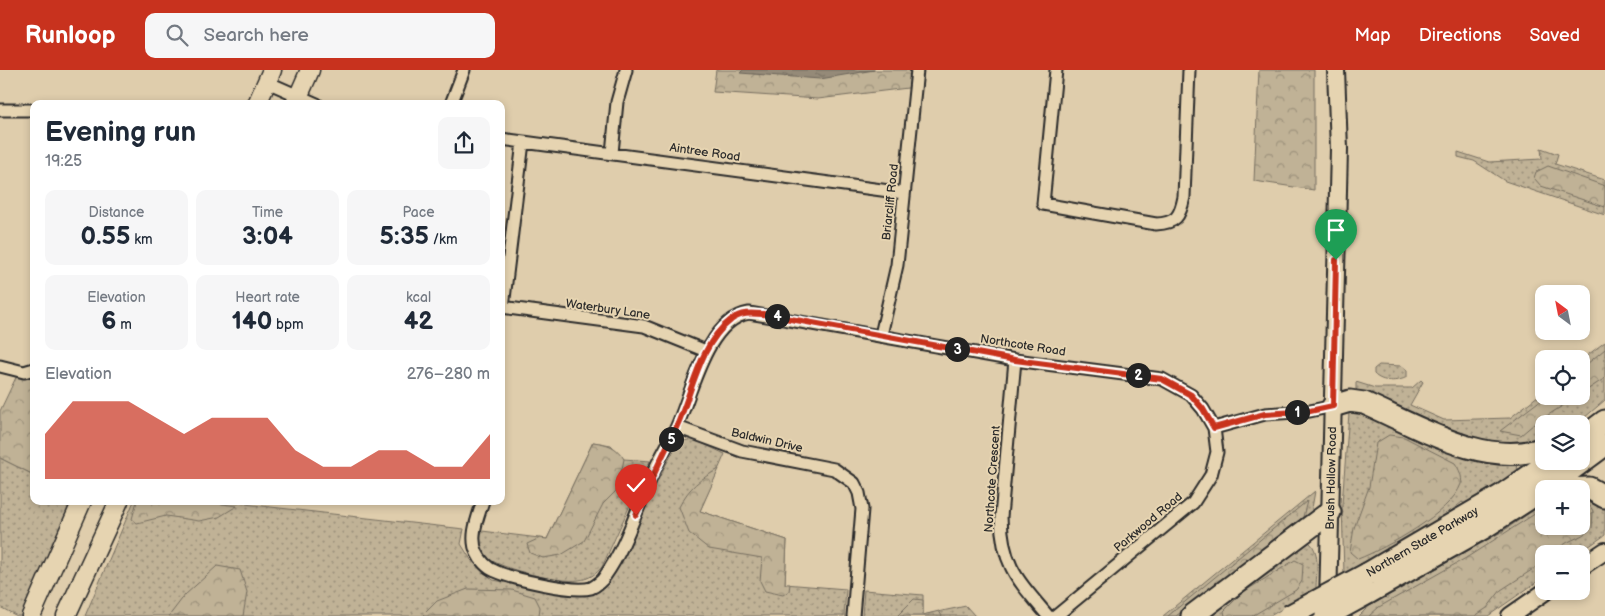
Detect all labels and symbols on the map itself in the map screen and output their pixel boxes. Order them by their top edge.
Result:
street label: Aintree Road [669,140,741,165]
street label: Briarcliff Road [879,163,902,241]
pin [1315,209,1357,260]
north arrow [1535,285,1590,340]
street label: Waterbury Lane [565,296,651,323]
pin: 4 [764,304,790,328]
street label: Northcote Road [979,331,1067,360]
pin: 3 [944,336,970,362]
pin: 2 [1126,362,1150,388]
pin: 1 [1284,400,1310,424]
street label: Baldwin Drive [730,425,804,456]
street label: Northcote Crescent [981,425,1004,533]
pin: 5 [658,426,684,452]
street label: Brush Hollow Road [1323,426,1340,530]
pin [615,464,657,515]
street label: Parkwood Road [1111,489,1186,555]
street label: Northern State Parkway [1364,503,1482,581]

